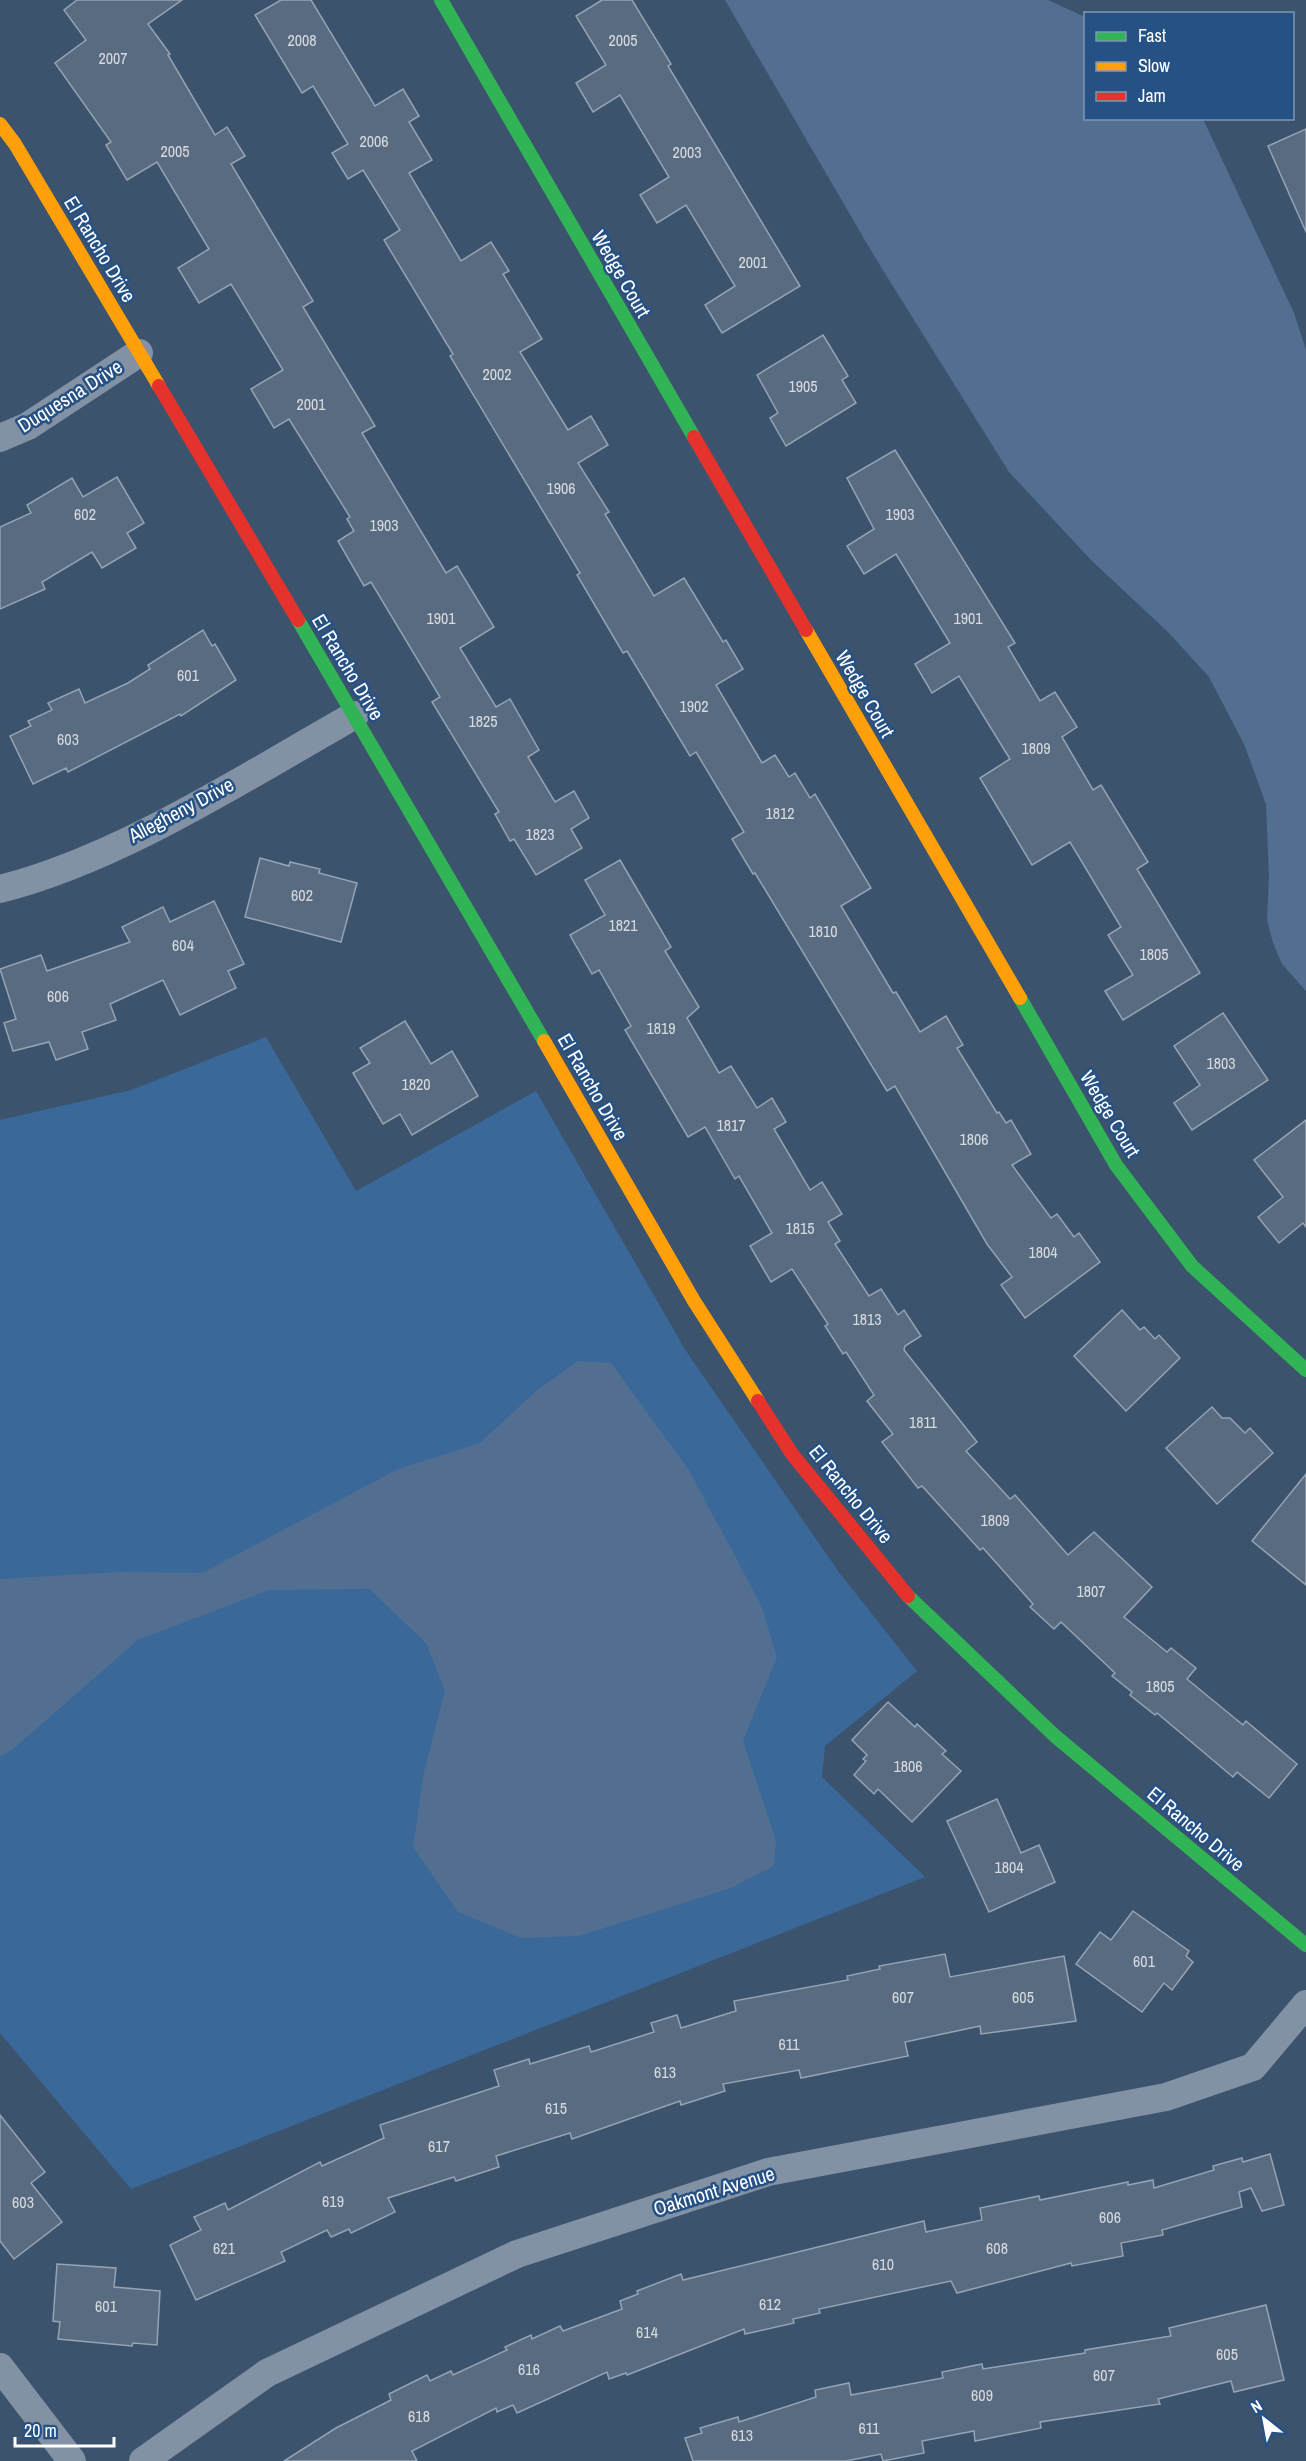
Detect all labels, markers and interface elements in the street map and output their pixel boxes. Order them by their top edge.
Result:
legend [1084,12,1294,120]
text: Fast [1138,23,1166,48]
house number: 2008 [287,29,317,51]
house number: 2005 [608,29,638,51]
house number: 2007 [98,47,128,69]
text: Slow [1138,53,1170,78]
text: Jam [1138,83,1166,108]
house number: 2006 [359,130,389,152]
house number: 2005 [160,140,190,162]
house number: 2003 [672,141,702,163]
street label: El Rancho Drive [58,191,143,307]
street label: Wedge Court [586,225,657,323]
house number: 2001 [738,251,768,273]
street label: Duquesna Drive [12,353,127,438]
house number: 2002 [482,363,512,385]
house number: 1905 [788,375,818,397]
house number: 2001 [296,393,326,415]
house number: 1906 [546,477,576,499]
house number: 602 [74,503,96,525]
house number: 1903 [885,503,915,525]
house number: 1903 [369,514,399,536]
house number: 1901 [426,607,456,629]
house number: 1901 [953,607,983,629]
street label: El Rancho Drive [306,609,391,725]
street label: Wedge Court [830,645,901,743]
house number: 601 [177,664,200,686]
house number: 1902 [679,695,709,717]
house number: 1825 [468,710,498,732]
house number: 603 [57,728,79,750]
house number: 1809 [1021,737,1051,759]
street label: Allegheny Drive [122,770,238,849]
house number: 1812 [765,802,795,824]
house number: 1823 [525,823,555,845]
house number: 602 [291,884,313,906]
house number: 1821 [608,914,638,936]
house number: 1810 [808,920,838,942]
house number: 604 [172,934,194,956]
house number: 1805 [1139,943,1169,965]
house number: 606 [47,985,69,1007]
house number: 1819 [646,1017,676,1039]
street label: El Rancho Drive [552,1028,635,1145]
house number: 1803 [1206,1052,1236,1074]
street label: Wedge Court [1074,1065,1147,1162]
house number: 1820 [401,1073,431,1095]
house number: 1817 [716,1114,746,1136]
house number: 1806 [959,1128,989,1150]
house number: 1815 [785,1217,815,1239]
house number: 1804 [1028,1241,1058,1263]
house number: 1813 [852,1308,882,1330]
house number: 1811 [909,1411,938,1433]
street label: El Rancho Drive [803,1439,899,1549]
house number: 1809 [980,1509,1010,1531]
house number: 1807 [1076,1580,1106,1602]
house number: 1805 [1145,1675,1175,1697]
house number: 1806 [893,1755,923,1777]
street label: El Rancho Drive [1142,1780,1251,1877]
house number: 1804 [994,1856,1024,1878]
house number: 601 [1133,1950,1156,1972]
house number: 607 [892,1986,914,2008]
house number: 605 [1012,1986,1034,2008]
house number: 611 [779,2033,800,2055]
house number: 613 [654,2061,676,2083]
house number: 615 [545,2097,567,2119]
house number: 617 [428,2135,450,2157]
street label: Oakmont Avenue [650,2159,778,2222]
house number: 619 [322,2190,344,2212]
house number: 603 [12,2191,34,2213]
house number: 606 [1099,2206,1121,2228]
house number: 621 [213,2237,236,2259]
house number: 608 [986,2237,1008,2259]
house number: 610 [872,2253,894,2275]
house number: 612 [759,2293,781,2315]
house number: 601 [95,2295,118,2317]
house number: 614 [636,2321,658,2343]
house number: 605 [1216,2343,1238,2365]
house number: 616 [518,2358,540,2380]
house number: 607 [1093,2364,1115,2386]
house number: 609 [971,2384,993,2406]
north arrow [1234,2389,1294,2449]
text: N [1247,2394,1266,2418]
house number: 618 [408,2405,430,2427]
scale bar [15,2410,114,2448]
house number: 611 [859,2417,880,2439]
text: 20 m [24,2418,57,2443]
house number: 613 [731,2424,753,2446]

